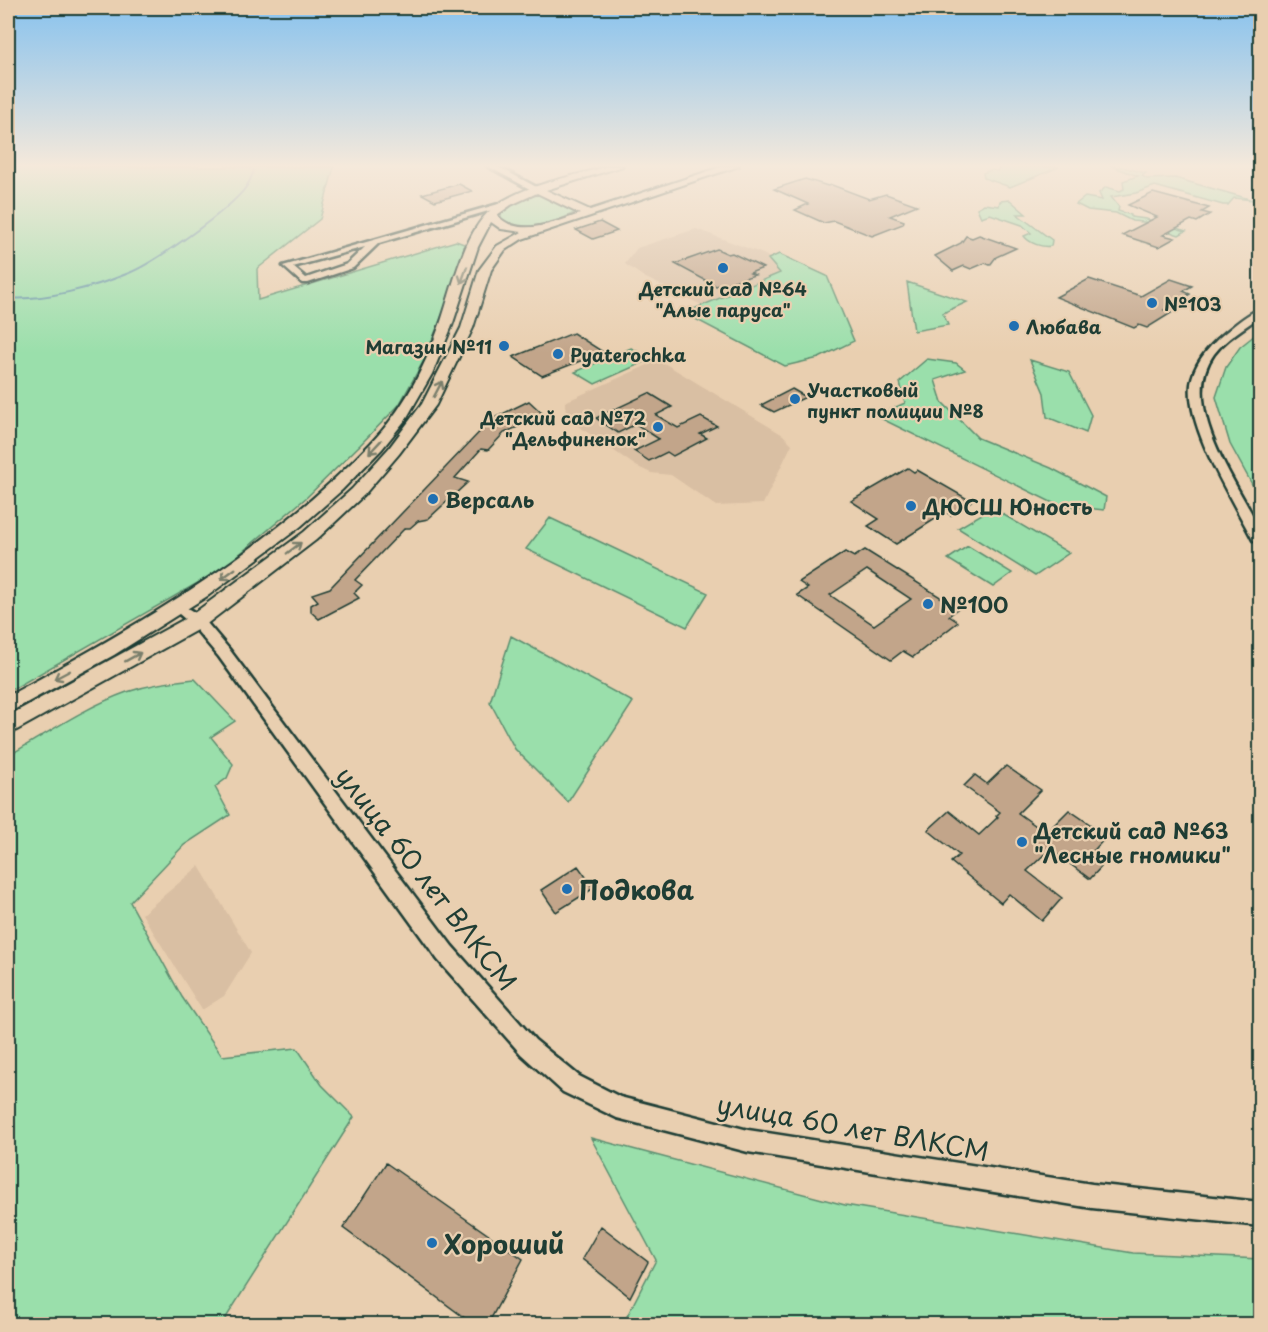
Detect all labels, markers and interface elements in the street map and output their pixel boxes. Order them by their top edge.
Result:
marker: Детский сад №64 "Алые паруса" [716,261,730,275]
one-way arrow [458,266,469,284]
place label: Детский сад №64 "Алые паруса" [638,275,807,323]
place label: №103 [1164,290,1222,317]
marker: №103 [1145,296,1159,310]
place label: Любава [1026,313,1102,340]
marker: Любава [1007,319,1021,333]
place label: Магазин №11 [365,333,492,360]
marker: Магазин №11 [497,339,511,353]
place label: Pyaterochka [570,341,686,368]
marker: Pyaterochka [551,347,565,361]
place label: Участковый пункт полиции №8 [807,376,984,424]
one-way arrow [433,380,444,398]
marker: Участковый пункт полиции №8 [788,392,802,406]
place label: Детский сад №72 "Дельфиненок" [480,404,646,452]
marker: Детский сад №72 "Дельфиненок" [651,420,665,434]
one-way arrow [369,439,383,454]
place label: Версаль [445,483,534,515]
place label: ДЮСШ Юность [922,490,1092,522]
marker: Версаль [426,492,440,506]
marker: ДЮСШ Юность [904,499,918,513]
one-way arrow [286,542,302,554]
one-way arrow [220,567,236,580]
place label: №100 [940,588,1008,620]
marker: №100 [921,597,935,611]
one-way arrow [123,651,141,662]
one-way arrow [53,670,71,682]
street label: улица 60 лет ВЛКСМ [327,758,527,998]
place label: Детский сад №63 "Лесные гномики" [1033,814,1231,870]
marker: Детский сад №63 "Лесные гномики" [1015,835,1029,849]
place label: Подкова [579,870,694,909]
marker: Подкова [560,882,574,896]
street label: улица 60 лет ВЛКСМ [714,1084,992,1170]
place label: Хороший [444,1224,564,1263]
marker: Хороший [425,1236,439,1250]

